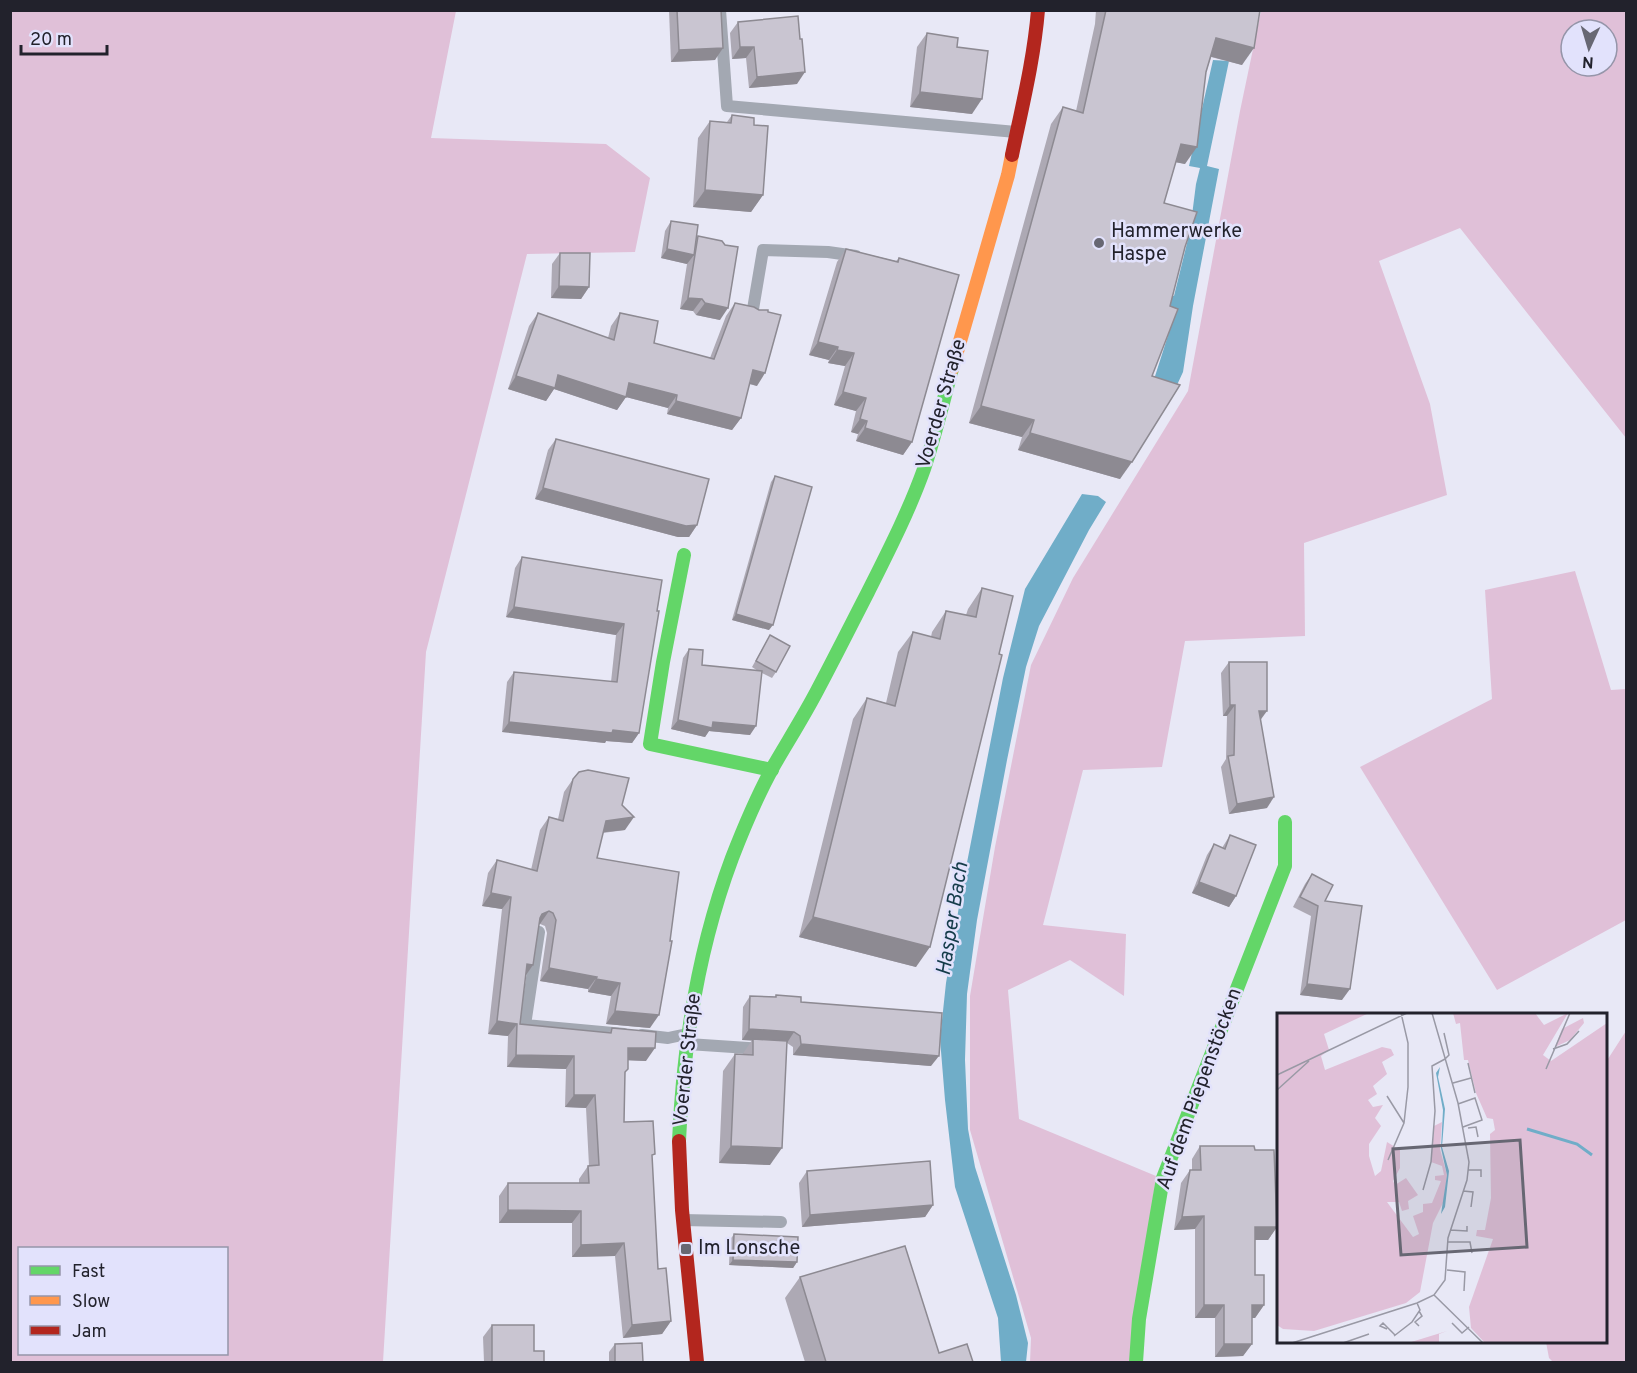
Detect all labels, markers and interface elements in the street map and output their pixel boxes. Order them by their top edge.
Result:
scale bar [21,18,106,56]
north arrow [1559,18,1619,78]
text: 20 m [30,29,72,52]
text: N [1582,51,1595,71]
place label: Hammerwerke Haspe [1111,219,1242,268]
marker: Hammerwerke Haspe [1092,236,1106,250]
street label: Voerder Straße [911,336,973,472]
water label: Hasper Bach [931,860,975,978]
street label: Auf dem Piepenstöcken [1151,985,1249,1193]
street label: Voerder Straße [668,992,708,1128]
inset map [1277,1013,1607,1343]
place label: Im Lonsche [698,1236,800,1262]
marker: Im Lonsche [679,1242,693,1256]
legend [18,1247,228,1355]
text: Fast [72,1261,105,1284]
text: Slow [72,1291,110,1314]
text: Jam [72,1321,107,1344]

